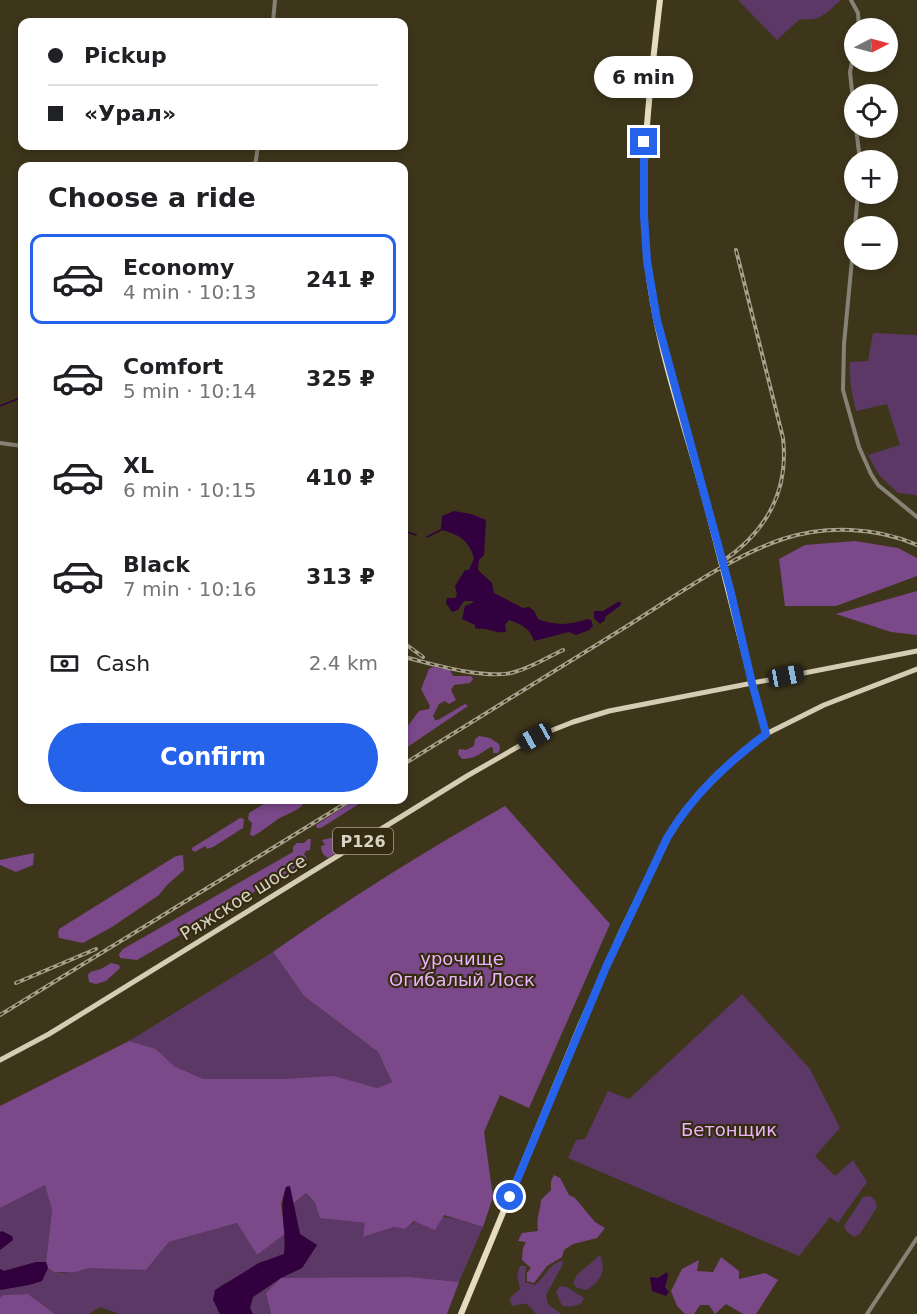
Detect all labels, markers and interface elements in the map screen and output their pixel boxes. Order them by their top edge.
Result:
north arrow [844,18,898,72]
map controls [844,18,898,270]
text: Pickup [84,43,167,68]
callout: 6 min [594,55,694,97]
text: 6 min [612,65,675,89]
button: locate [844,84,898,138]
text: «Урал» [84,101,176,126]
route end [630,128,657,155]
button: + [844,150,898,204]
text: Choose a ride [48,182,256,213]
button: − [844,216,898,270]
icon: car [51,252,105,306]
text: Economy [123,255,234,280]
text: 241 ₽ [306,267,375,292]
text: 4 min · 10:13 [123,280,257,304]
icon: car [51,351,105,405]
text: Comfort [123,354,223,379]
text: 325 ₽ [306,366,375,391]
text: 5 min · 10:14 [123,379,257,403]
icon: car [51,450,105,504]
text: XL [123,453,154,478]
text: 410 ₽ [306,465,375,490]
text: 6 min · 10:15 [123,478,257,502]
icon: car [51,549,105,603]
text: Black [123,552,190,577]
text: 313 ₽ [306,564,375,589]
text: 7 min · 10:16 [123,577,257,601]
icon: cash [48,647,81,680]
text: Cash [96,651,150,676]
text: 2.4 km [309,651,378,675]
car [767,664,805,688]
car [515,720,555,754]
button: Confirm [48,723,378,792]
road number: Р126 [333,828,393,854]
street label: Ряжское шоссе [176,850,310,944]
park label: урочище Огибалый Лоск [389,948,535,990]
park label: Бетонщик [681,1119,777,1140]
route start [496,1183,523,1210]

